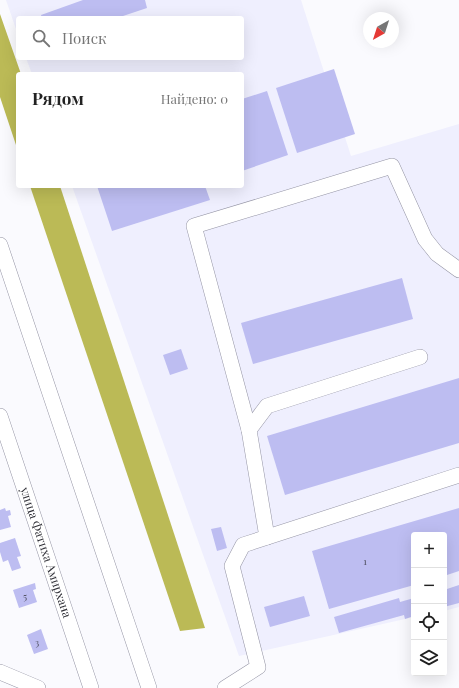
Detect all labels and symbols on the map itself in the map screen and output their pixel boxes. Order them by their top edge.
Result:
north arrow [363,12,399,48]
street label: улица Фатиха Амирхана [17,484,76,620]
house number: 1 [363,554,367,568]
house number: 5 [23,589,27,603]
house number: 3 [35,635,40,649]

